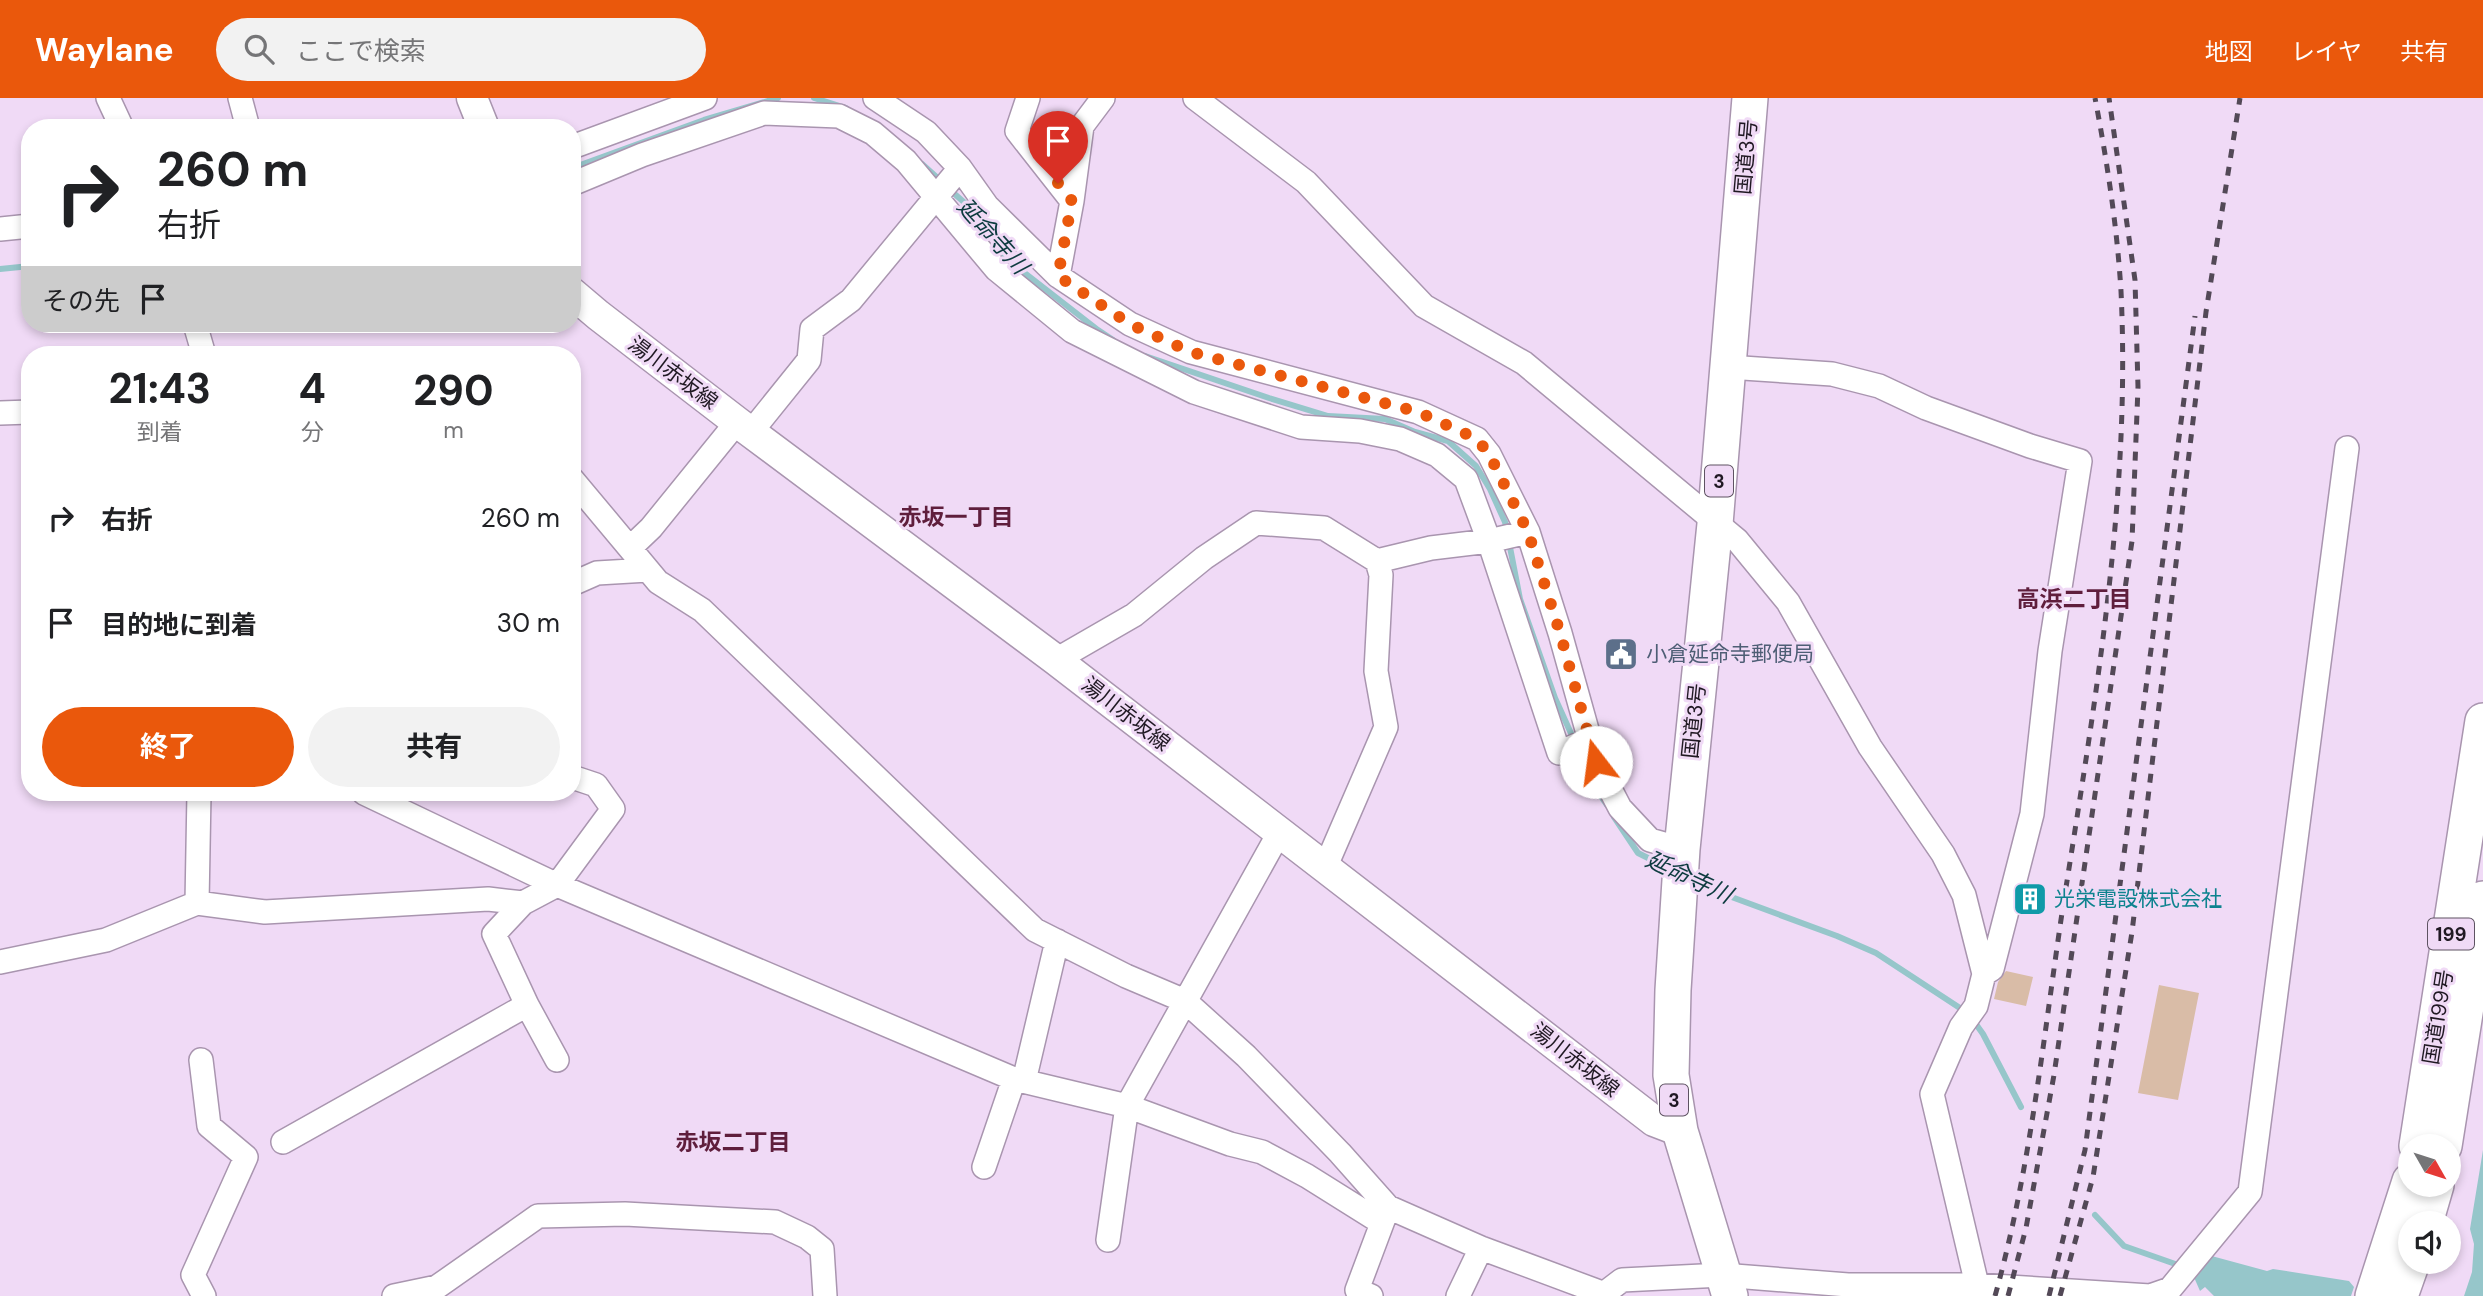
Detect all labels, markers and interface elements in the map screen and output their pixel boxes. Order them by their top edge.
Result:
search box [216,18,706,81]
text: Waylane [35,28,174,71]
icon: search [240,30,278,68]
text: ここで検索 [296,34,426,68]
text: 地図 [2205,36,2253,67]
text: レイヤ [2291,36,2362,67]
text: 共有 [2400,36,2448,67]
pin [1028,111,1088,183]
street label: 国道3号 [1729,118,1763,196]
icon: arrive [1039,122,1077,160]
text: 260 m [157,137,308,201]
icon: right [42,147,133,238]
water label: 延命寺川 [951,192,1037,282]
text: 右折 [157,204,221,246]
icon: arrive [134,280,172,318]
text: その先 [42,284,120,318]
street label: 湯川赤坂線 [623,330,723,416]
text: 21:43 [108,361,211,416]
text: 4 [299,361,326,416]
text: 290 [413,363,494,418]
text: m [443,415,464,445]
text: 到着 [137,417,183,447]
text: 分 [301,417,324,447]
road number: 3 [1705,466,1733,496]
icon: right [42,499,80,537]
text: 260 m [481,501,560,535]
district label: 赤坂一丁目 [899,502,1014,532]
text: 右折 [101,503,153,537]
district label: 高浜二丁目 [2017,584,2132,614]
icon: arrive [42,604,80,642]
text: 30 m [497,606,560,640]
text: 目的地に到着 [101,608,257,642]
public building icon: 小倉延命寺郵便局 [1602,635,1640,673]
place label: 小倉延命寺郵便局 [1646,640,1814,668]
street label: 湯川赤坂線 [1076,671,1176,757]
street label: 国道3号 [1676,682,1712,760]
button: 終了 [42,707,294,787]
button: 共有 [308,707,560,787]
position arrow [1559,725,1633,799]
water label: 延命寺川 [1641,844,1740,911]
building icon: 光栄電設株式会社 [2011,880,2049,918]
place label: 光栄電設株式会社 [2054,885,2222,913]
road number: 199 [2428,918,2474,950]
street label: 国道199号 [2417,967,2459,1067]
street label: 湯川赤坂線 [1525,1017,1625,1103]
road number: 3 [1660,1084,1688,1116]
district label: 赤坂二丁目 [676,1127,791,1157]
north arrow [2398,1134,2460,1197]
map controls [2398,1134,2461,1274]
button: sound [2398,1211,2461,1274]

